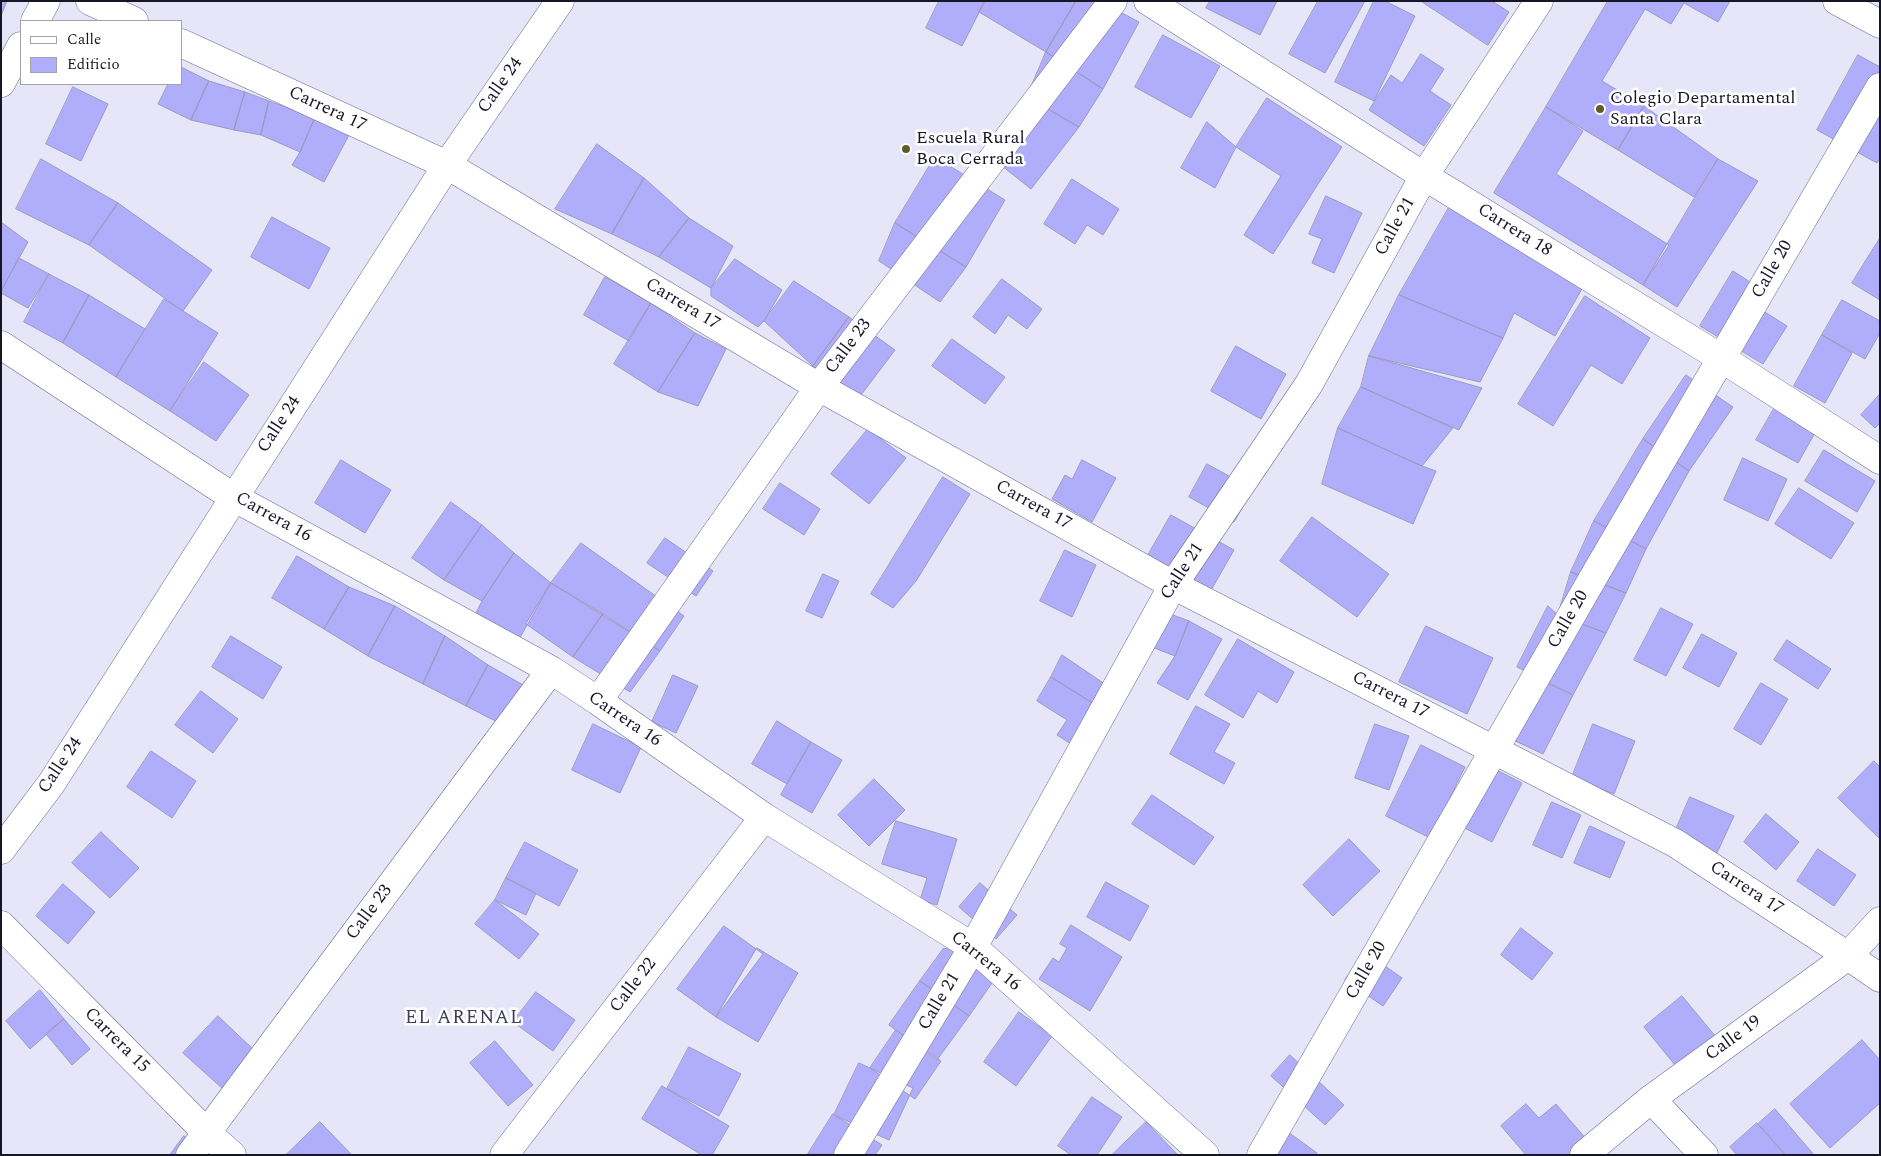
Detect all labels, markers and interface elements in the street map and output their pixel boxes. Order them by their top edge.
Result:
legend [20,20,182,85]
text: Calle [67,28,101,51]
text: Edificio [67,53,120,76]
street label: Calle 24 [474,54,528,118]
street label: Carrera 17 [285,83,369,137]
place label: Colegio Departamental Santa Clara [1610,88,1796,130]
marker: Colegio Departamental Santa Clara [1594,103,1606,115]
place label: Escuela Rural Boca Cerrada [916,128,1025,170]
marker: Escuela Rural Boca Cerrada [900,143,912,155]
street label: Calle 21 [1371,194,1421,260]
street label: Carrera 18 [1473,200,1555,262]
street label: Calle 20 [1748,237,1798,303]
street label: Carrera 17 [641,274,723,336]
street label: Calle 23 [821,315,877,379]
street label: Calle 24 [254,392,306,458]
street label: Carrera 17 [991,476,1075,536]
street label: Carrera 16 [231,488,315,548]
street label: Calle 21 [1157,539,1209,605]
street label: Calle 20 [1544,587,1594,653]
street label: Carrera 17 [1348,667,1432,725]
street label: Carrera 16 [583,688,665,752]
street label: Calle 24 [34,734,88,798]
street label: Carrera 17 [1705,857,1787,921]
street label: Calle 23 [342,881,398,945]
street label: Carrera 16 [946,927,1024,997]
street label: Calle 20 [1342,938,1392,1004]
street label: Calle 22 [606,954,662,1018]
street label: Calle 21 [914,969,966,1035]
street label: Carrera 15 [79,1004,153,1078]
district label: EL ARENAL [404,1008,524,1030]
street label: Calle 19 [1702,1012,1766,1066]

